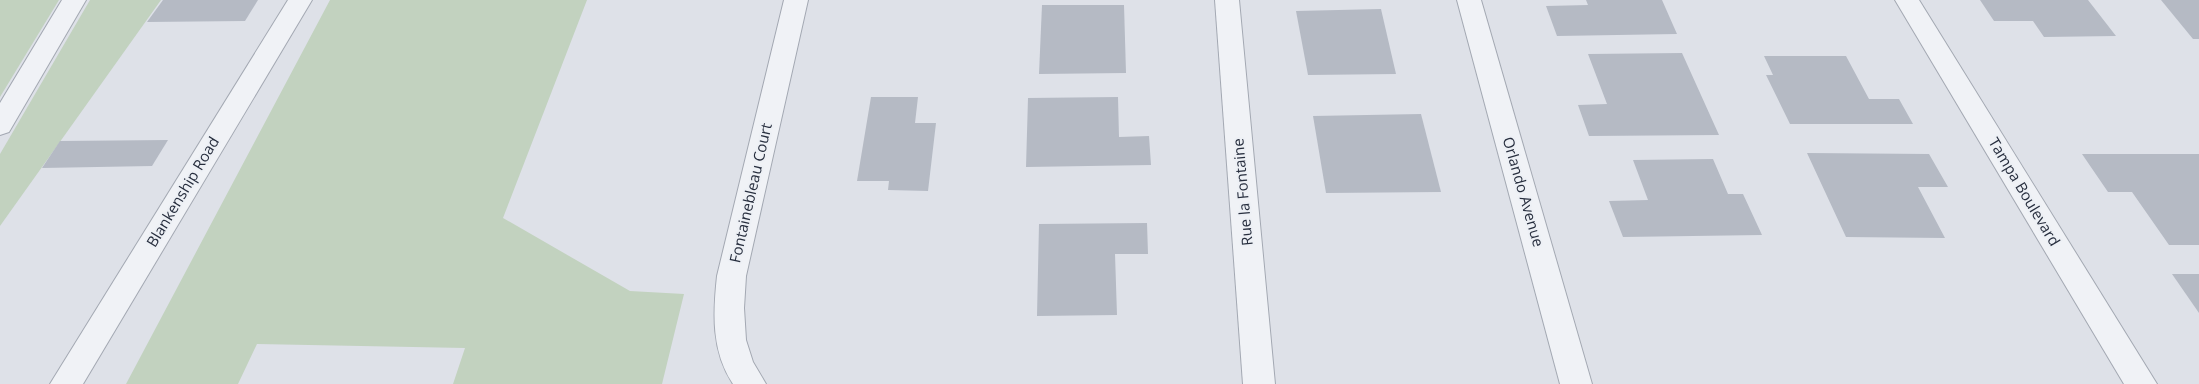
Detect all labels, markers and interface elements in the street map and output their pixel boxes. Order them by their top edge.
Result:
street label: Fontainebleau Court [724,121,776,265]
street label: Blankenship Road [141,133,223,250]
street label: Orlando Avenue [1499,134,1549,249]
street label: Tampa Boulevard [1985,134,2065,249]
street label: Rue la Fontaine [1227,137,1257,247]

